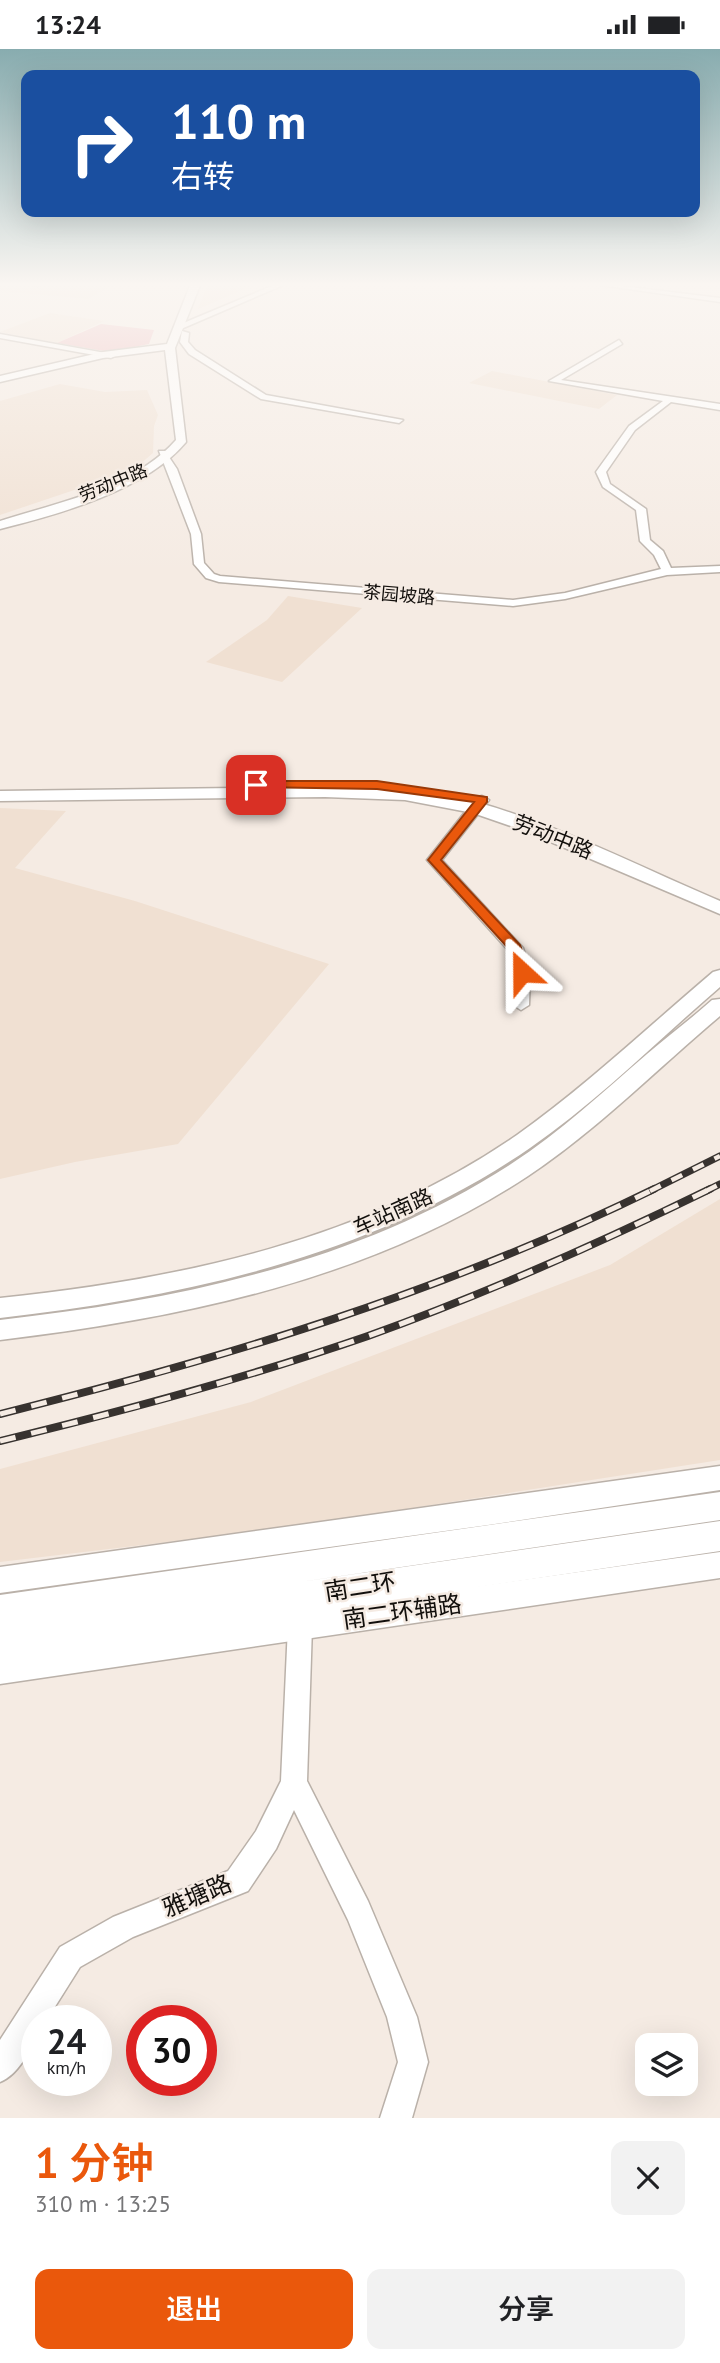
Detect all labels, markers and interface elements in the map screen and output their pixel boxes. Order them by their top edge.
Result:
text: 13:24 [35,8,101,41]
text: 110 m [171,89,306,153]
icon: right [56,98,147,189]
text: 右转 [171,155,235,197]
street label: 劳动中路 [75,458,150,507]
street label: 茶园坡路 [362,580,436,609]
pin [226,755,286,815]
icon: arrive [237,766,275,804]
street label: 劳动中路 [509,808,597,865]
position arrow [485,935,559,1009]
street label: 车站南路 [349,1182,437,1241]
street label: 南二环 [322,1566,398,1607]
street label: 南二环辅路 [340,1588,464,1635]
street label: 雅塘路 [158,1867,236,1924]
speed limit sign: 30 [126,2005,217,2096]
text: 24 [47,2018,86,2064]
map controls [635,2033,698,2096]
button: layers [635,2033,698,2096]
text: km/h [47,2056,86,2079]
text: 1 分钟 [35,2135,153,2190]
button: close [611,2141,685,2215]
text: 310 m · 13:25 [35,2189,171,2218]
button: 退出 [35,2269,353,2349]
button: 分享 [367,2269,685,2349]

